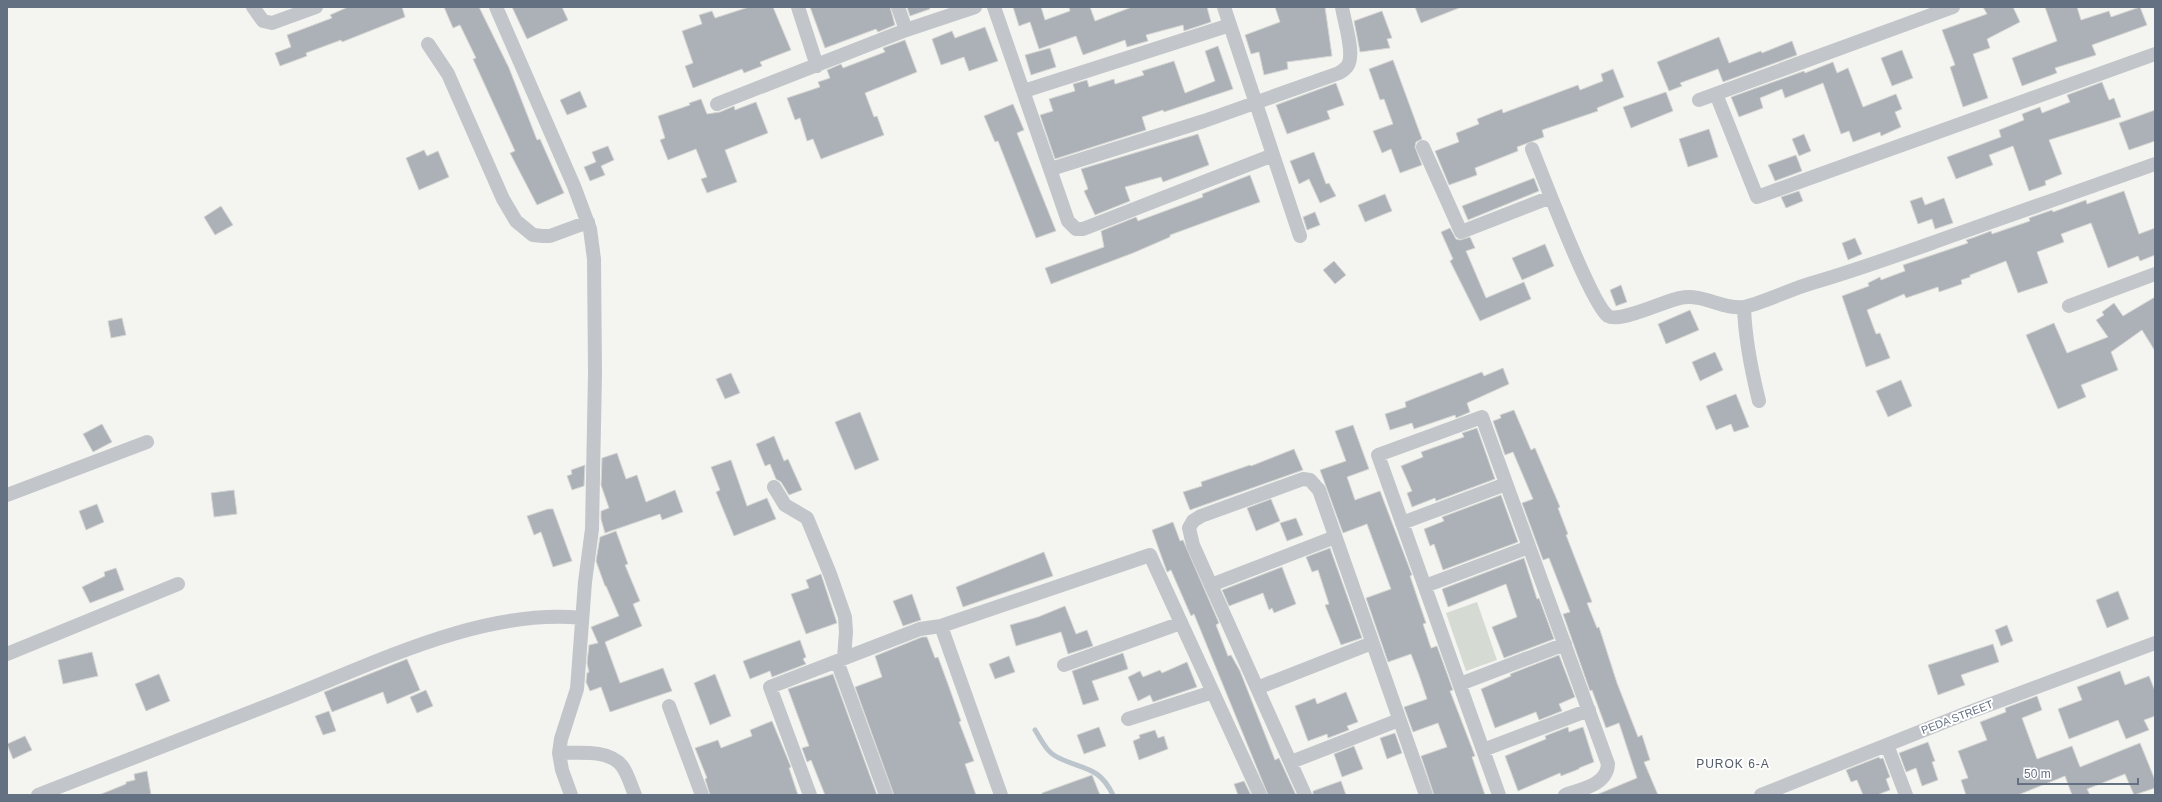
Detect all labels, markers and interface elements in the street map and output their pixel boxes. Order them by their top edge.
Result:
street label: PEDA STREET [1919,698,1995,736]
district label: PUROK 6-A [1696,757,1770,771]
scale bar [2018,760,2138,786]
text: 50 m [2024,767,2051,781]

